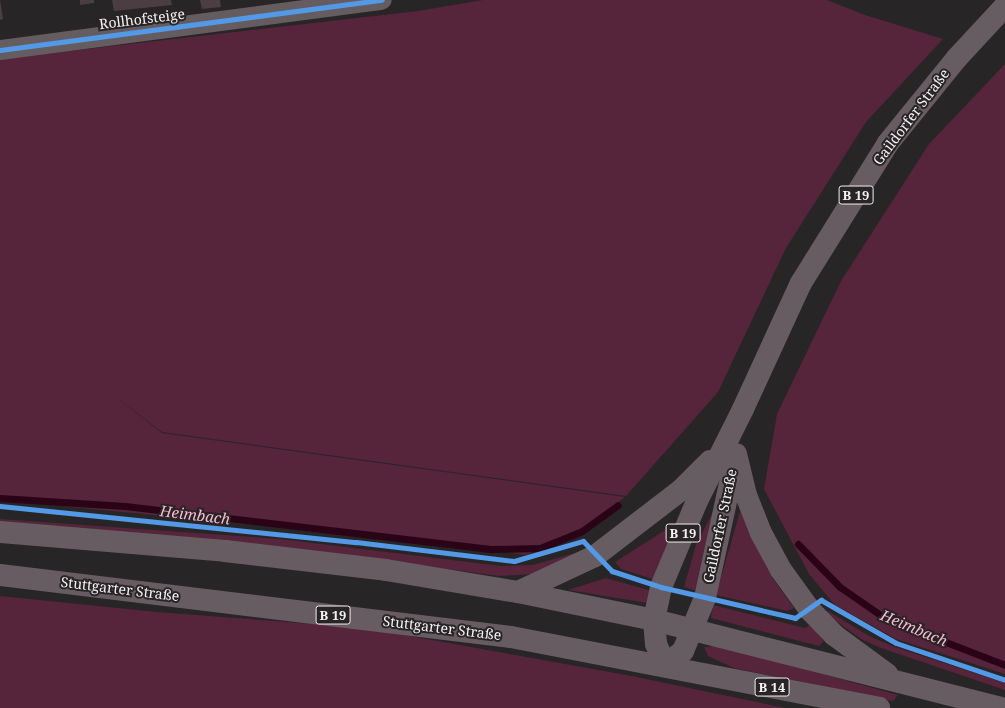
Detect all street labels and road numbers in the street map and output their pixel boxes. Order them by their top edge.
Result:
street label: Rollhofsteige [98,5,186,33]
street label: Gaildorfer Straße [869,66,953,168]
road number: B 19 [838,184,874,206]
street label: Gaildorfer Straße [700,467,740,585]
road number: B 19 [665,522,701,544]
street label: Stuttgarter Straße [60,573,180,605]
road number: B 19 [315,604,351,626]
street label: Stuttgarter Straße [382,612,502,644]
road number: B 14 [754,676,790,698]

